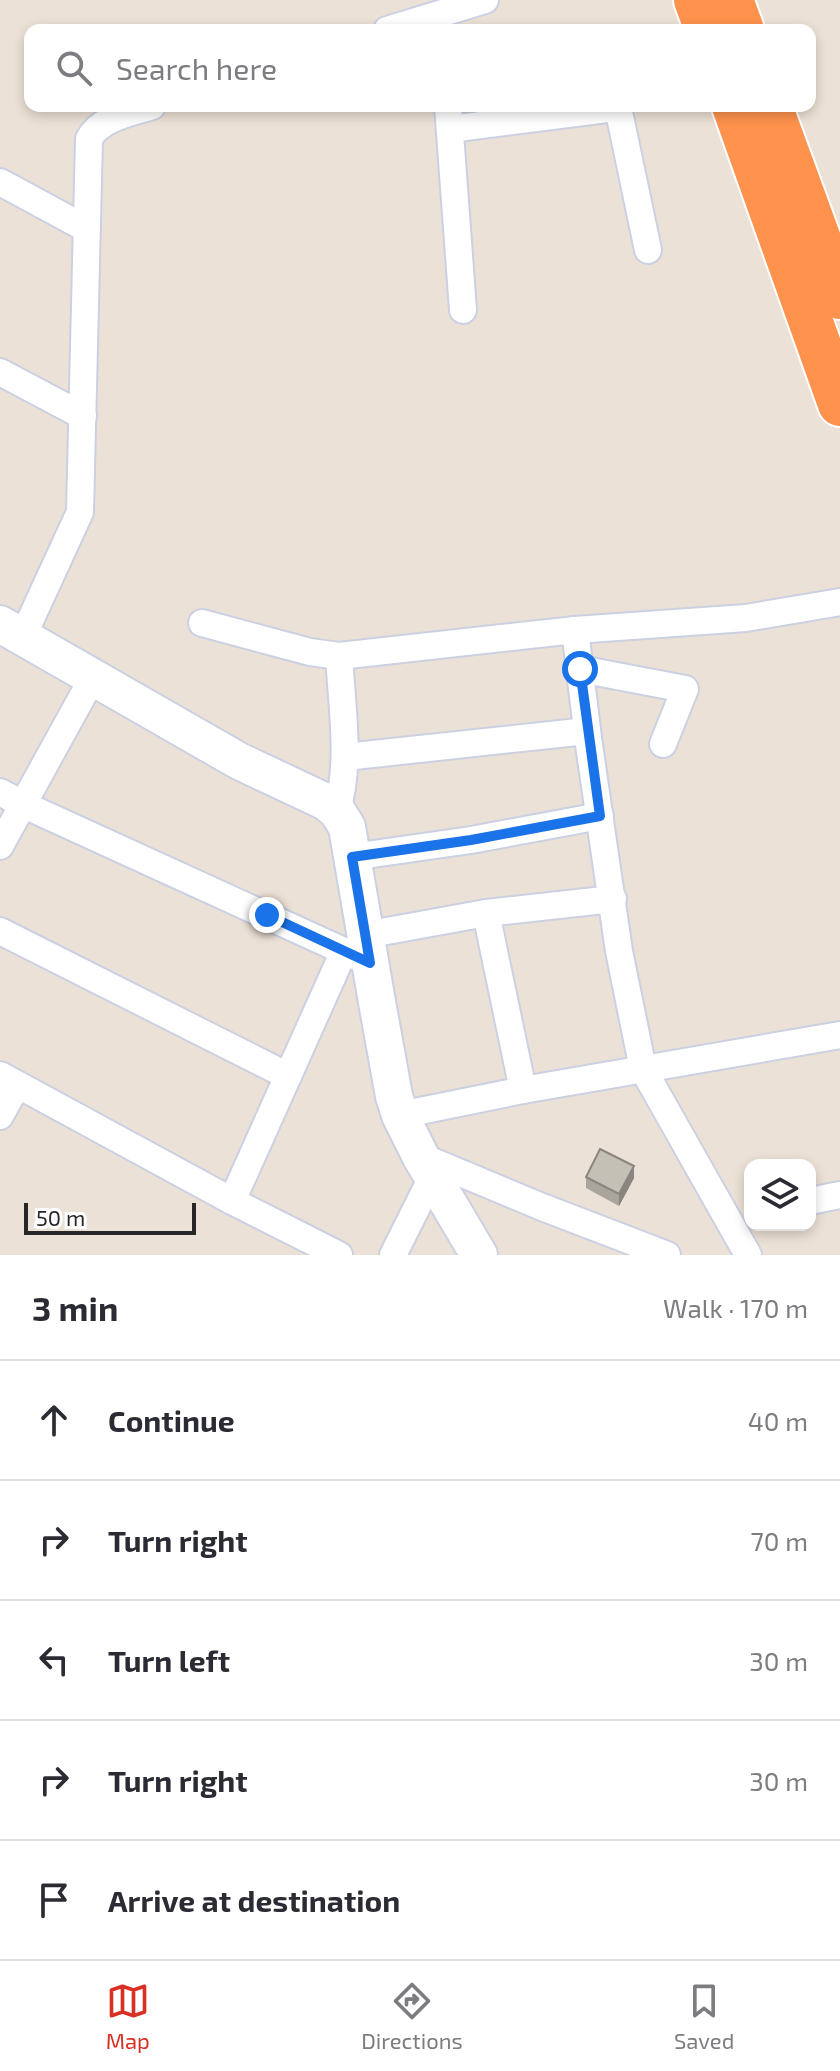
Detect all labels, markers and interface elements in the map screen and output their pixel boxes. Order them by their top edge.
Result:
search box [24,24,816,112]
icon: search [52,46,96,90]
text: Search here [116,50,277,86]
route start [562,651,598,687]
route end [249,897,285,933]
map controls [744,1159,816,1231]
button: layers [744,1159,816,1231]
scale bar [24,1199,196,1235]
text: 50 m [36,1204,85,1230]
text: 3 min [32,1287,118,1328]
text: Walk · 170 m [663,1292,808,1323]
icon: ahead [32,1398,76,1442]
text: Continue [108,1402,235,1438]
text: 40 m [748,1405,808,1436]
icon: right [32,1518,76,1562]
text: Turn right [108,1522,248,1558]
text: 70 m [750,1525,808,1556]
icon: left [32,1638,76,1682]
text: Turn left [108,1642,230,1678]
text: 30 m [749,1645,808,1676]
icon: right [32,1758,76,1802]
text: Turn right [108,1762,248,1798]
text: 30 m [749,1765,808,1796]
icon: arrive [32,1878,76,1922]
text: Arrive at destination [108,1882,400,1918]
tab: Map [106,1979,150,2053]
tab: Directions [361,1979,463,2053]
tab: Saved [674,1979,734,2053]

